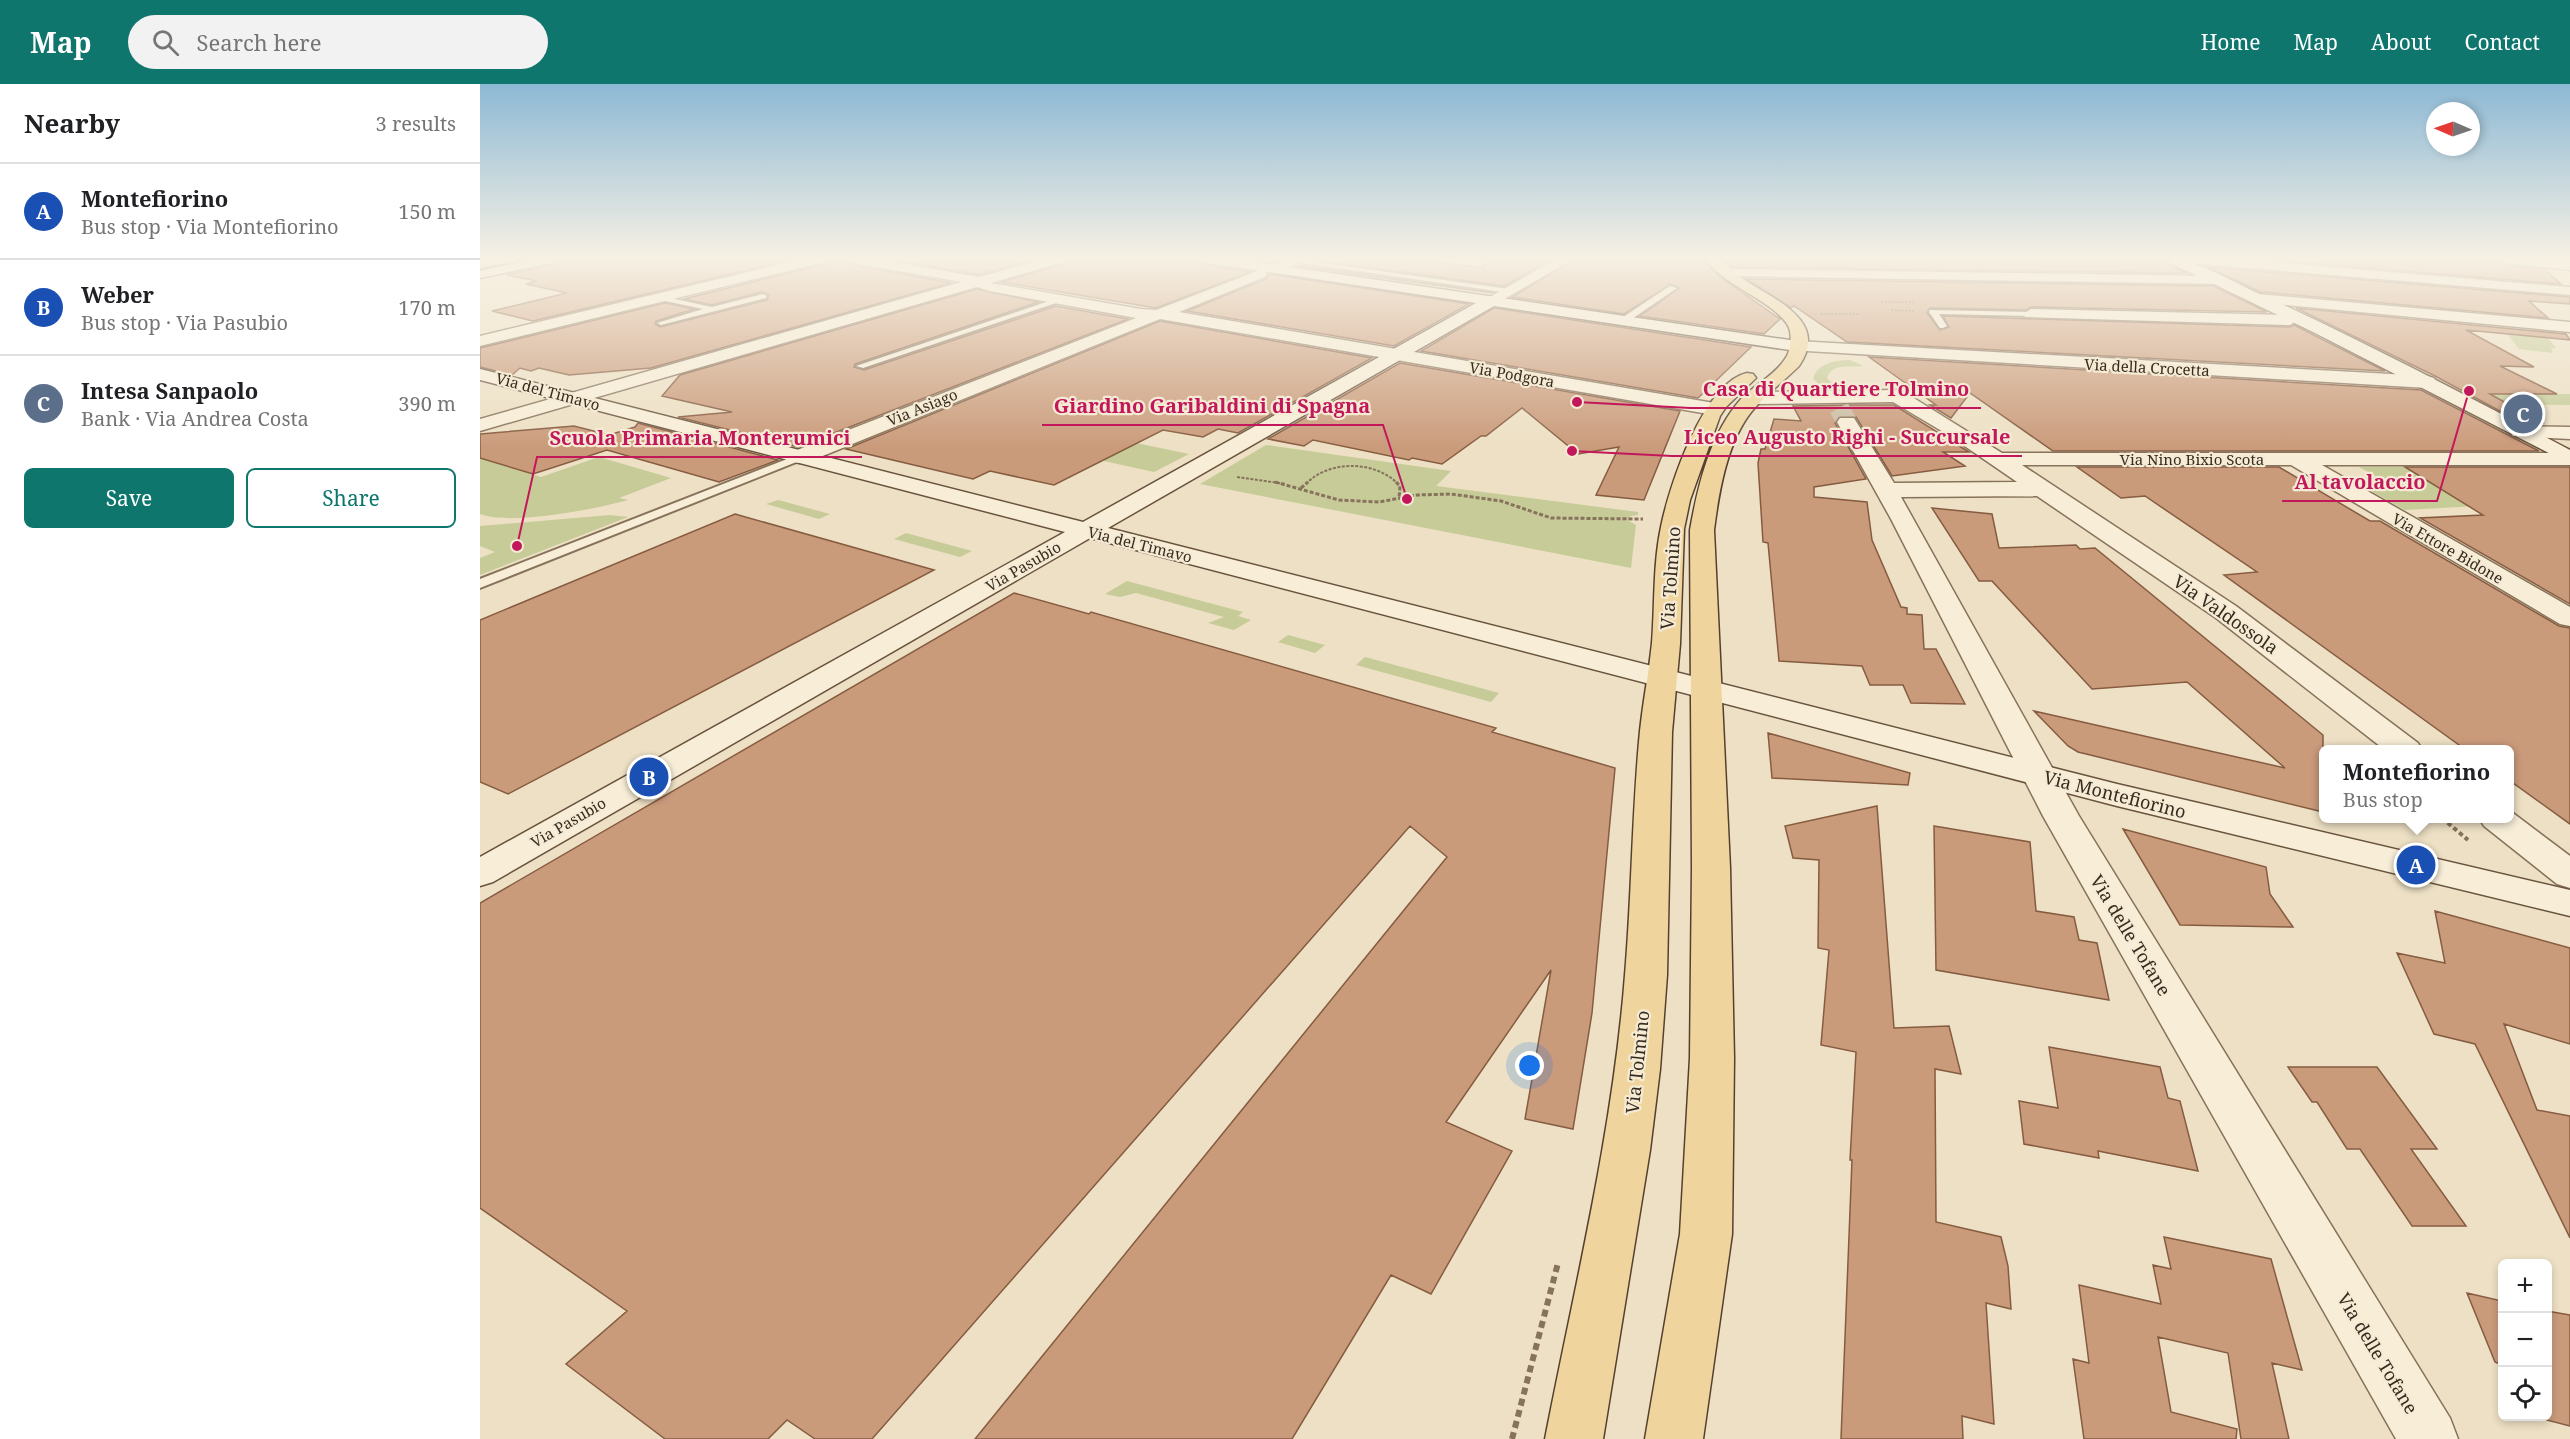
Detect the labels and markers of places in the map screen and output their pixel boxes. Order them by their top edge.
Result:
callout: Casa di Quartiere Tolmino [1690,370,1981,408]
callout: Giardino Garibaldini di Spagna [1042,387,1383,425]
pin: C [2504,392,2542,436]
callout: Liceo Augusto Righi - Succursale [1672,418,2022,456]
callout: Scuola Primaria Monterumici [537,419,862,457]
callout: Al tavolaccio [2282,463,2437,501]
pin: B [630,754,668,800]
pin: A [2396,842,2436,888]

